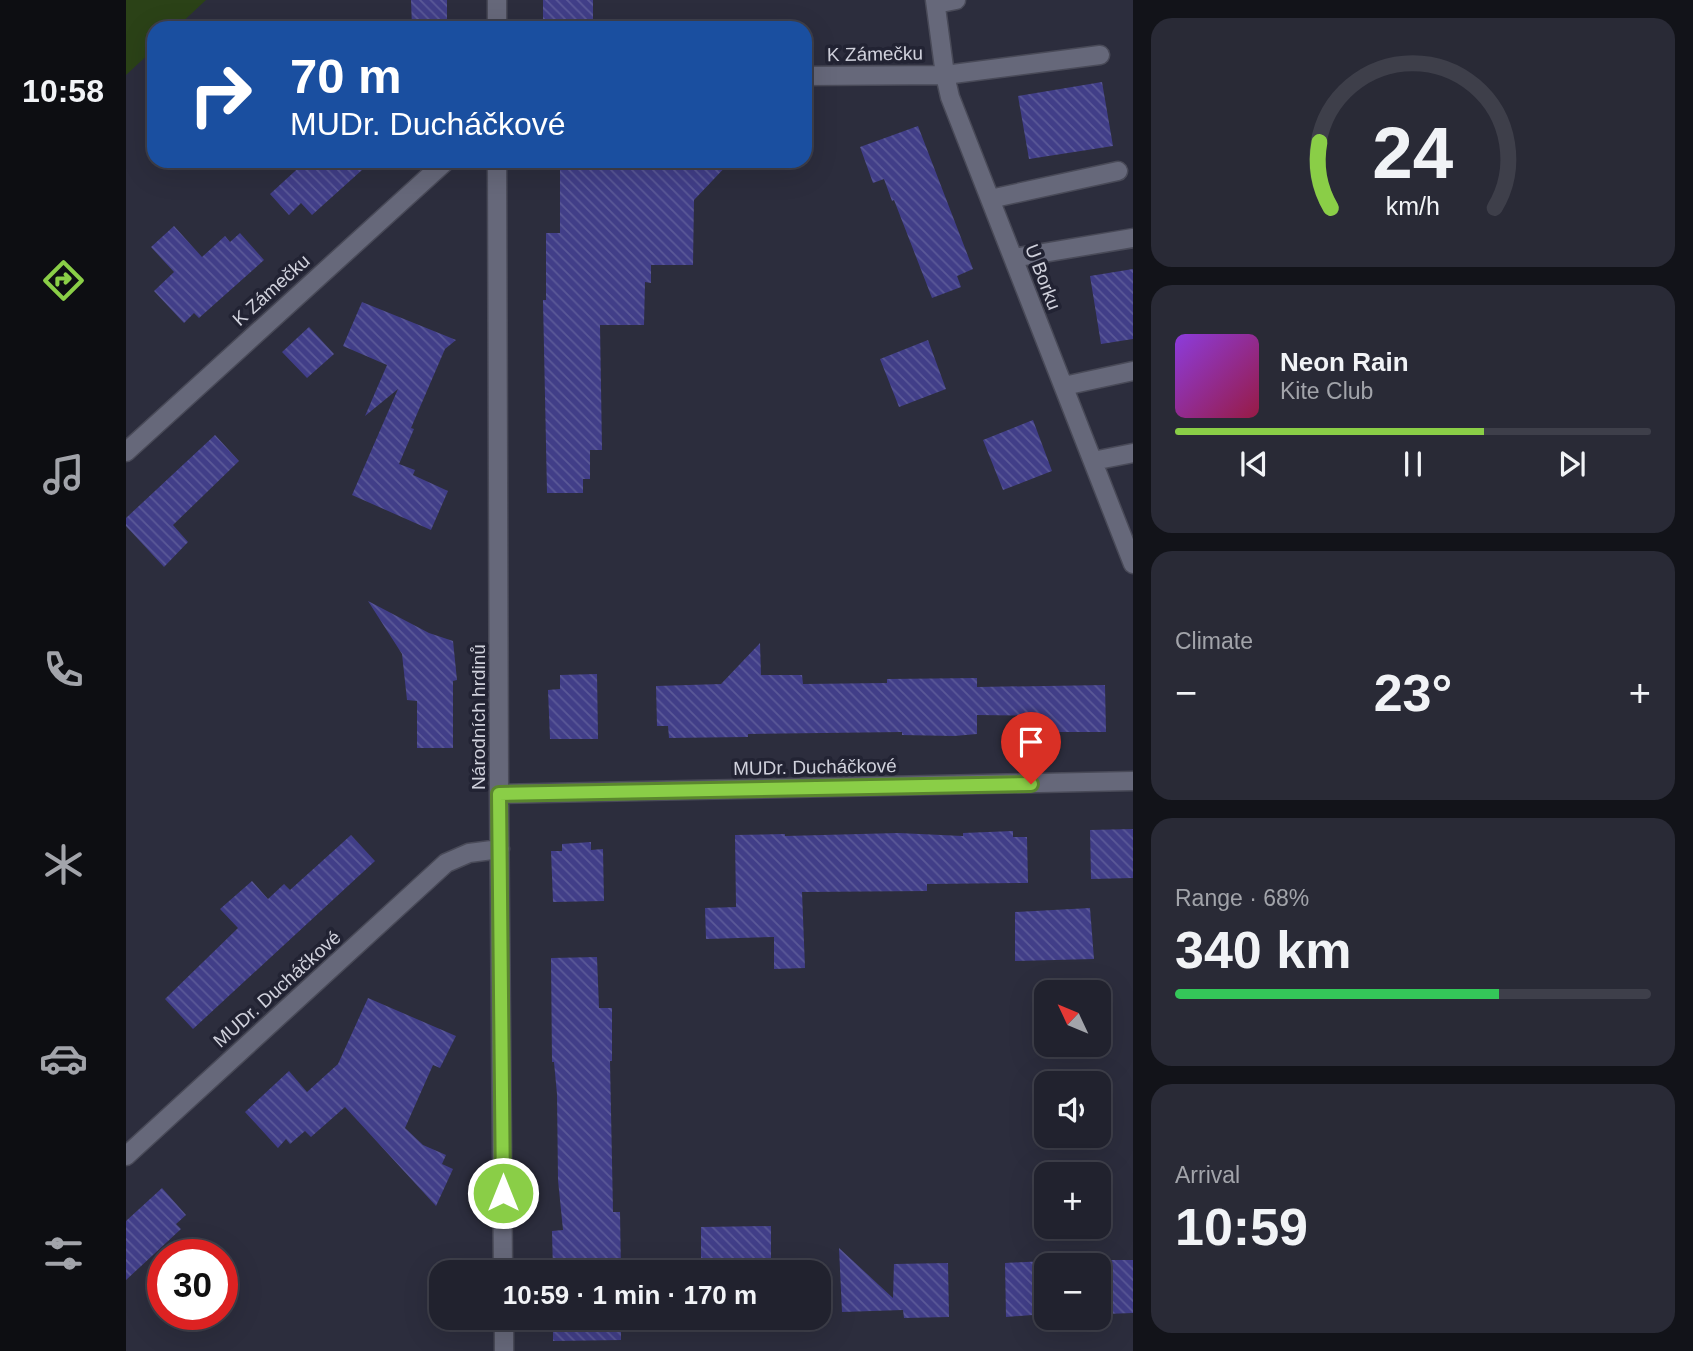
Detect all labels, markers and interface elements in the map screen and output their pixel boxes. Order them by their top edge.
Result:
street label: K Zámečku [827,43,923,65]
icon: right [175,49,266,140]
text: 70 m [290,49,402,103]
text: 10:58 [22,73,104,109]
text: MUDr. Ducháčkové [290,106,566,142]
text: 24 [1373,113,1454,194]
text: km/h [1386,192,1440,220]
street label: U Borku [1021,241,1065,313]
street label: K Zámečku [228,250,314,330]
icon: directions [39,256,88,305]
text: Neon Rain [1280,347,1409,377]
text: Kite Club [1280,378,1373,404]
icon: previous [1235,445,1273,483]
icon: pause [1394,445,1432,483]
icon: next [1553,445,1591,483]
icon: music [39,450,88,499]
text: Climate [1175,628,1253,654]
street label: Národních hrdinů [468,644,489,790]
icon: phone [39,645,88,694]
text: 23° [1374,664,1452,722]
text: − [1175,672,1197,714]
text: + [1629,672,1651,714]
pin [1001,712,1061,784]
icon: arrive [1012,723,1050,761]
street label: MUDr. Ducháčkové [733,755,897,779]
icon: climate [39,840,88,889]
text: Range · 68% [1175,885,1309,911]
text: 340 km [1175,921,1351,979]
street label: MUDr. Ducháčkové [209,926,345,1052]
north arrow [1034,980,1111,1057]
map controls [1034,980,1111,1330]
icon: car [39,1034,88,1083]
button: sound [1034,1071,1111,1148]
position arrow [466,1156,540,1230]
button: + [1034,1162,1111,1239]
text: Arrival [1175,1162,1240,1188]
text: 10:59 [1175,1198,1308,1256]
icon: filters [39,1229,88,1278]
speed limit sign: 30 [147,1239,238,1330]
button: − [1034,1253,1111,1330]
text: 10:59 · 1 min · 170 m [503,1280,757,1310]

